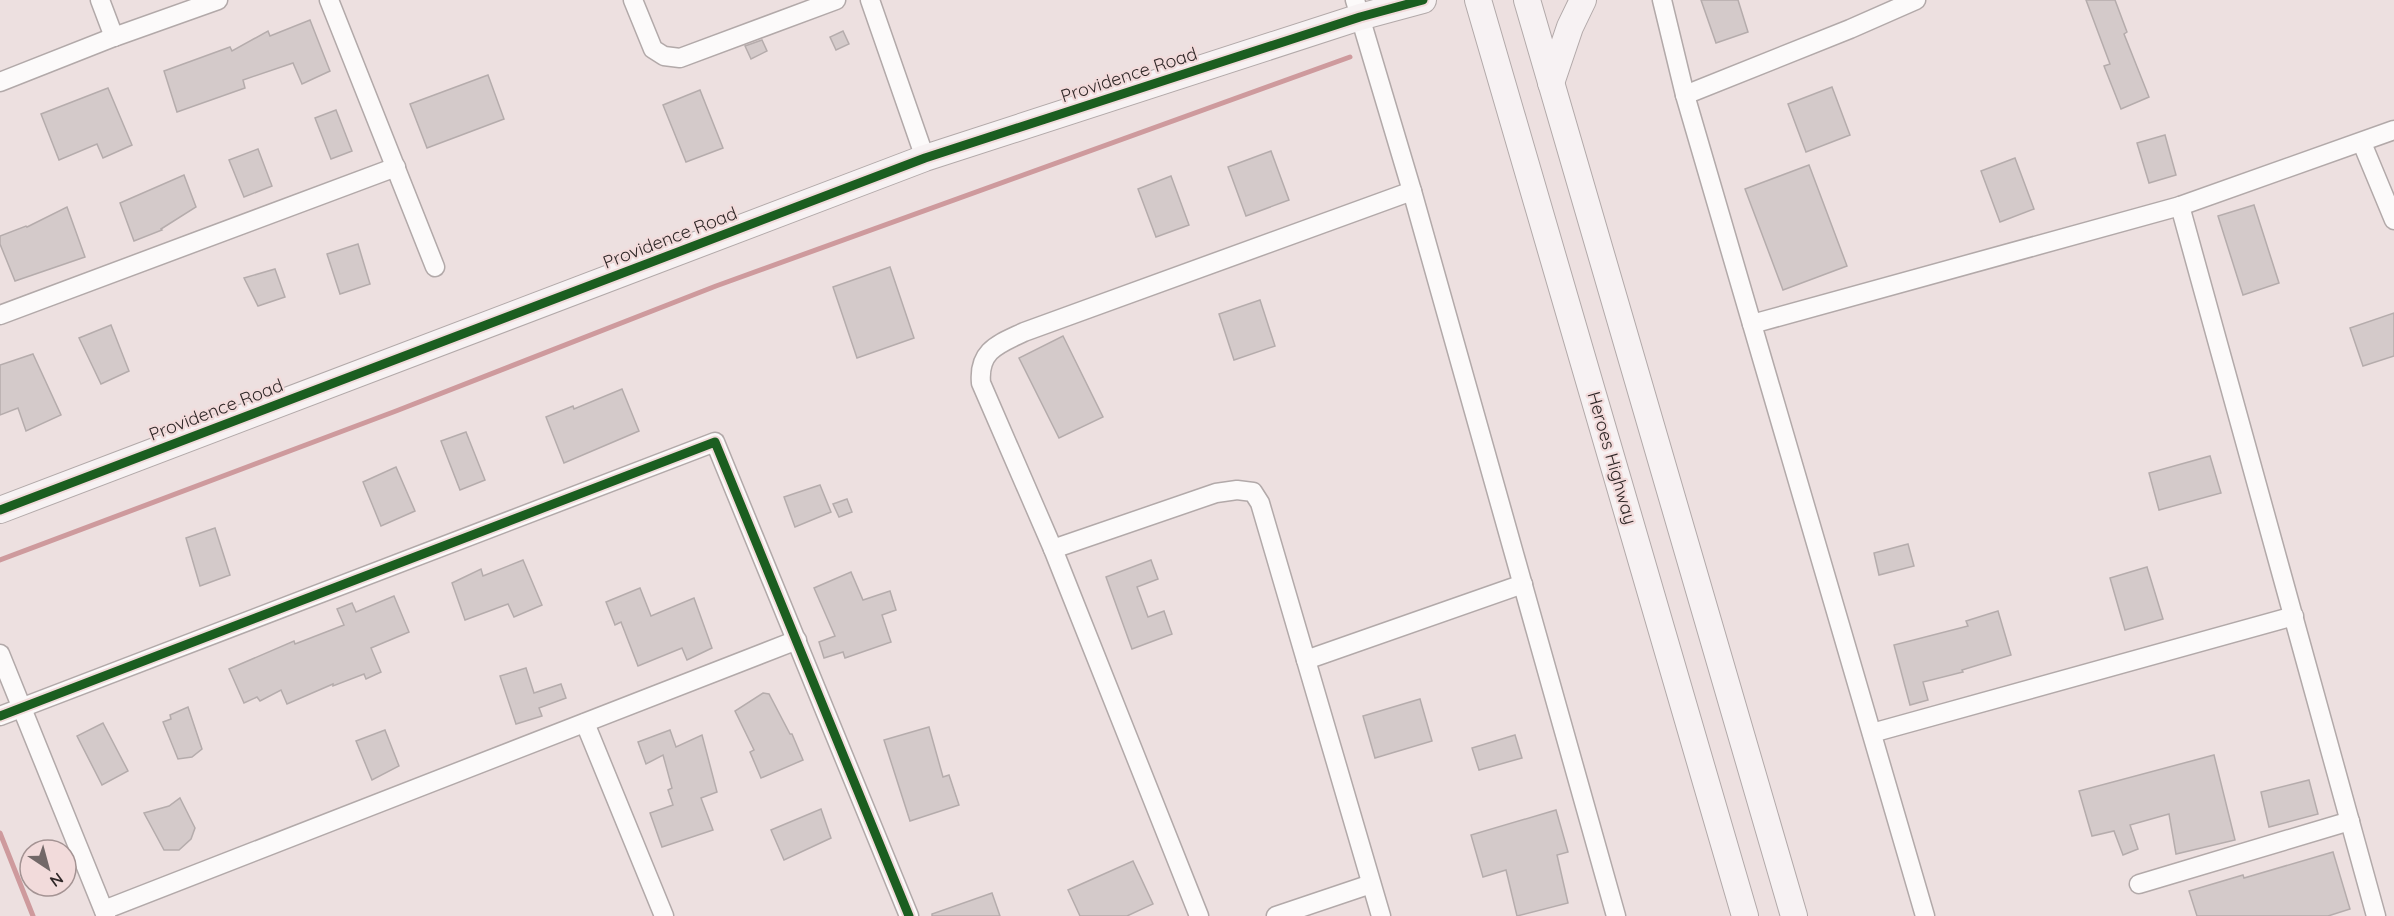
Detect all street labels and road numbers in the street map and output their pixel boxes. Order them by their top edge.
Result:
street label: Providence Road [1058,42,1200,107]
street label: Providence Road [599,201,740,274]
street label: Providence Road [145,373,286,446]
street label: Heroes Highway [1583,389,1642,527]

